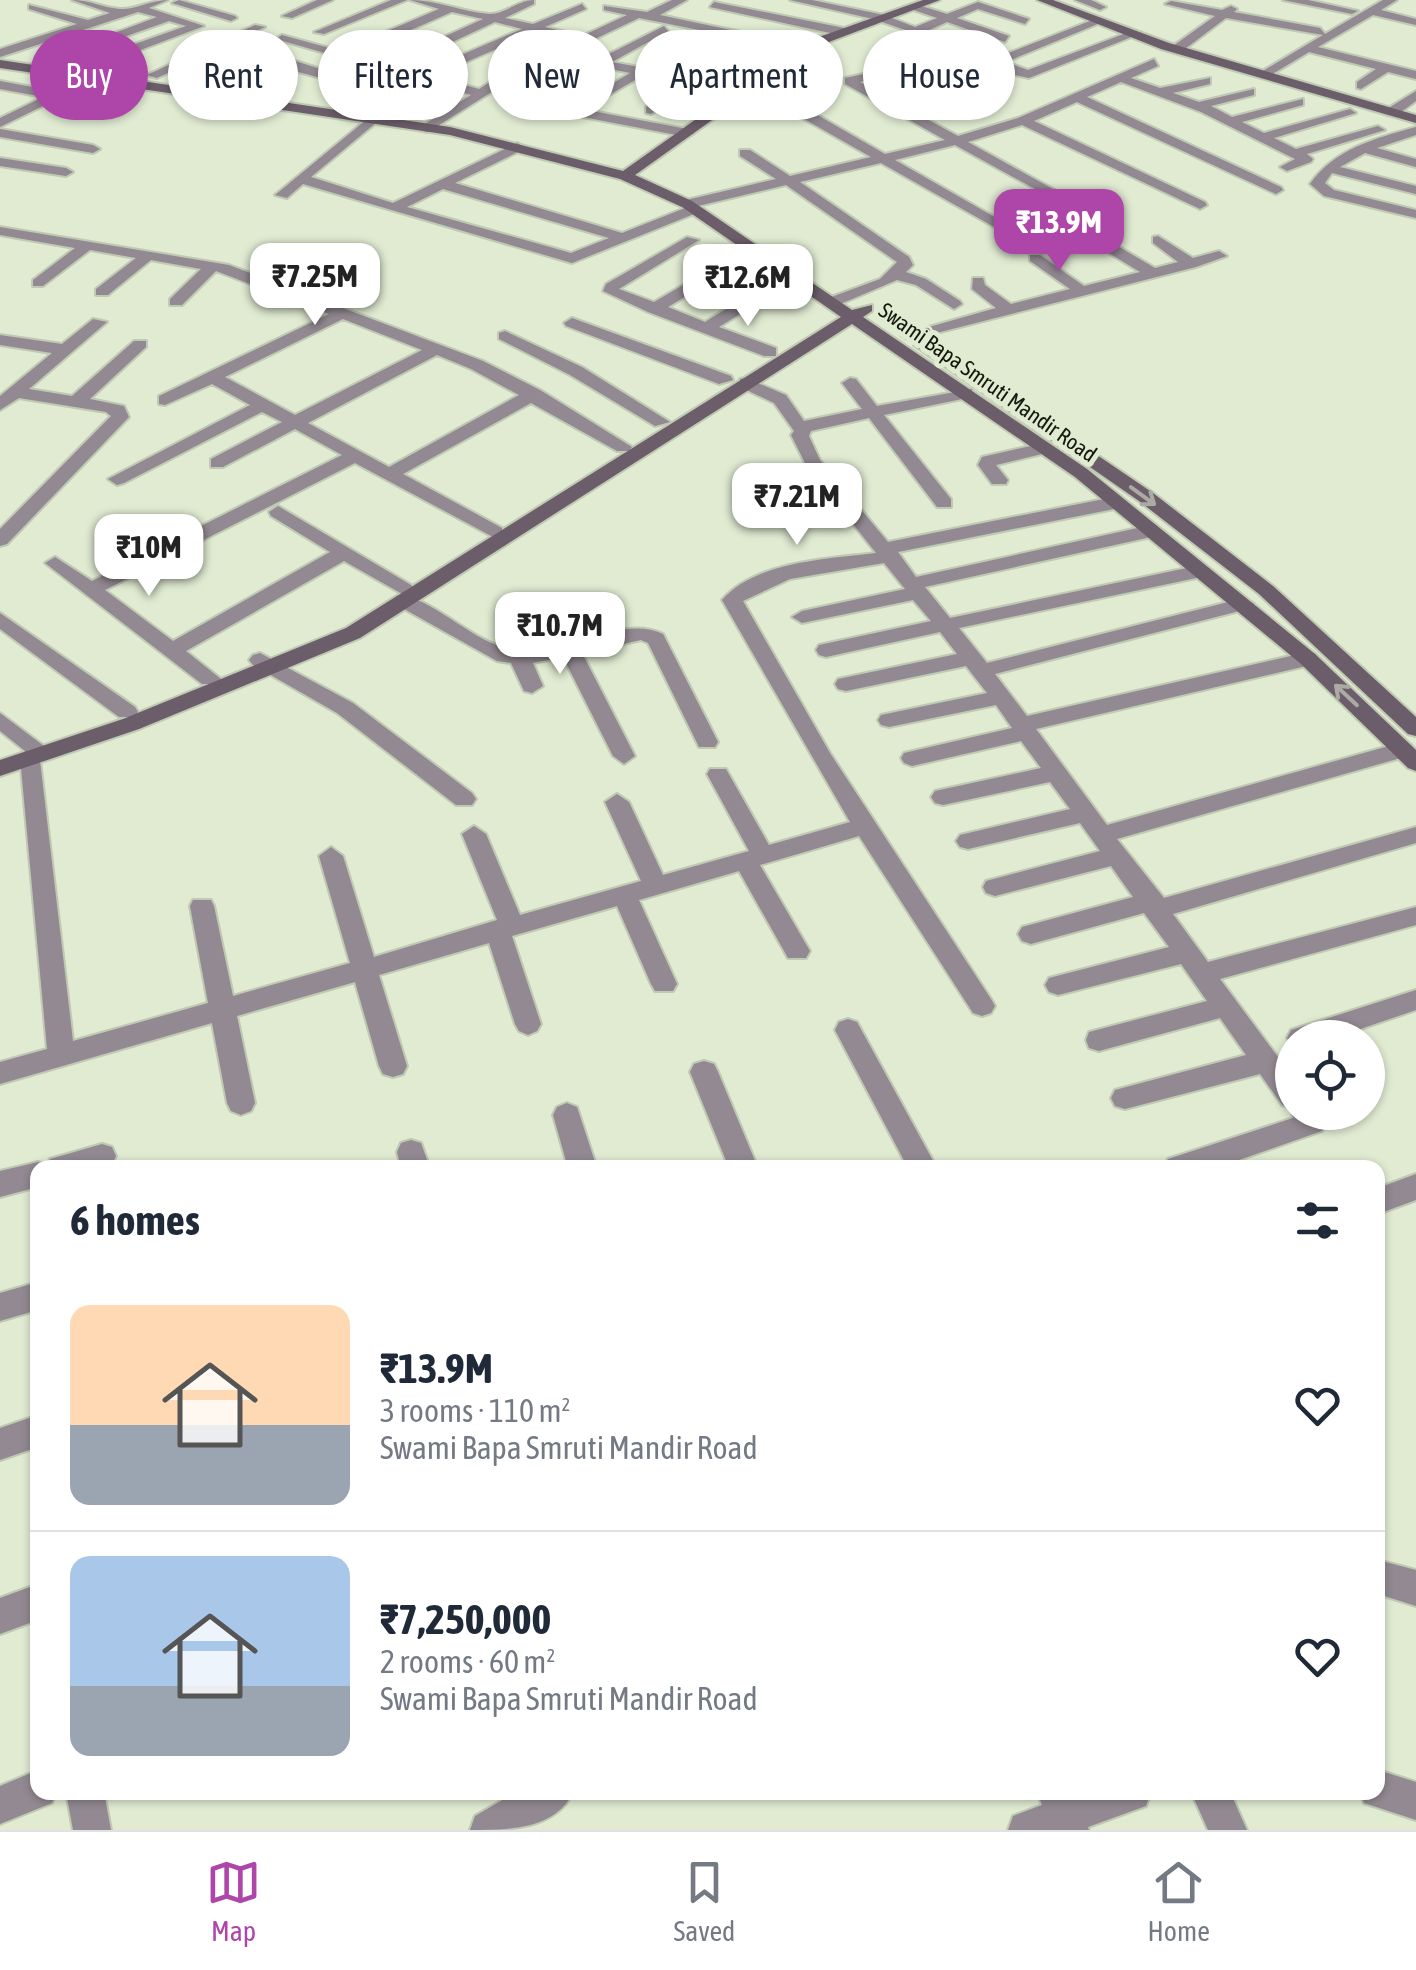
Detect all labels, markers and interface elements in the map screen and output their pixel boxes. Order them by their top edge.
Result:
chip: Buy [30,30,148,120]
chip: Rent [168,30,298,120]
chip: Filters [318,30,468,120]
chip: New [488,30,615,120]
chip: Apartment [635,30,843,120]
chip: House [863,30,1015,120]
pin: ₹13.9M [978,189,1140,274]
text: ₹13.9M [1016,203,1102,240]
pin: ₹7.25M [234,243,396,328]
pin: ₹12.6M [667,244,829,329]
text: ₹7.25M [272,257,358,294]
text: ₹12.6M [705,258,791,295]
street label: Swami Bapa Smruti Mandir Road [874,297,1102,467]
pin: ₹7.21M [716,463,878,548]
text: ₹7.21M [754,477,840,514]
one-way arrow [1129,485,1156,506]
pin: ₹10M [90,514,208,599]
text: ₹10M [116,528,182,565]
pin: ₹10.7M [479,592,641,677]
text: ₹10.7M [517,606,603,643]
one-way arrow [1334,684,1359,707]
map controls [1275,1020,1385,1130]
button: locate [1275,1020,1385,1130]
icon: filters [1290,1193,1345,1248]
text: 6 homes [70,1196,200,1244]
text: ₹13.9M [380,1344,493,1392]
icon: home [150,1345,270,1465]
icon: heart [1290,1378,1345,1433]
text: 3 rooms · 110 m² [380,1392,570,1429]
text: Swami Bapa Smruti Mandir Road [380,1429,758,1466]
text: ₹7,250,000 [380,1595,551,1643]
icon: home [150,1596,270,1716]
icon: heart [1290,1629,1345,1684]
text: 2 rooms · 60 m² [380,1643,555,1680]
text: Swami Bapa Smruti Mandir Road [380,1680,758,1717]
tab: Map [206,1855,261,1947]
tab: Saved [673,1855,735,1947]
tab: Home [1148,1855,1210,1947]

